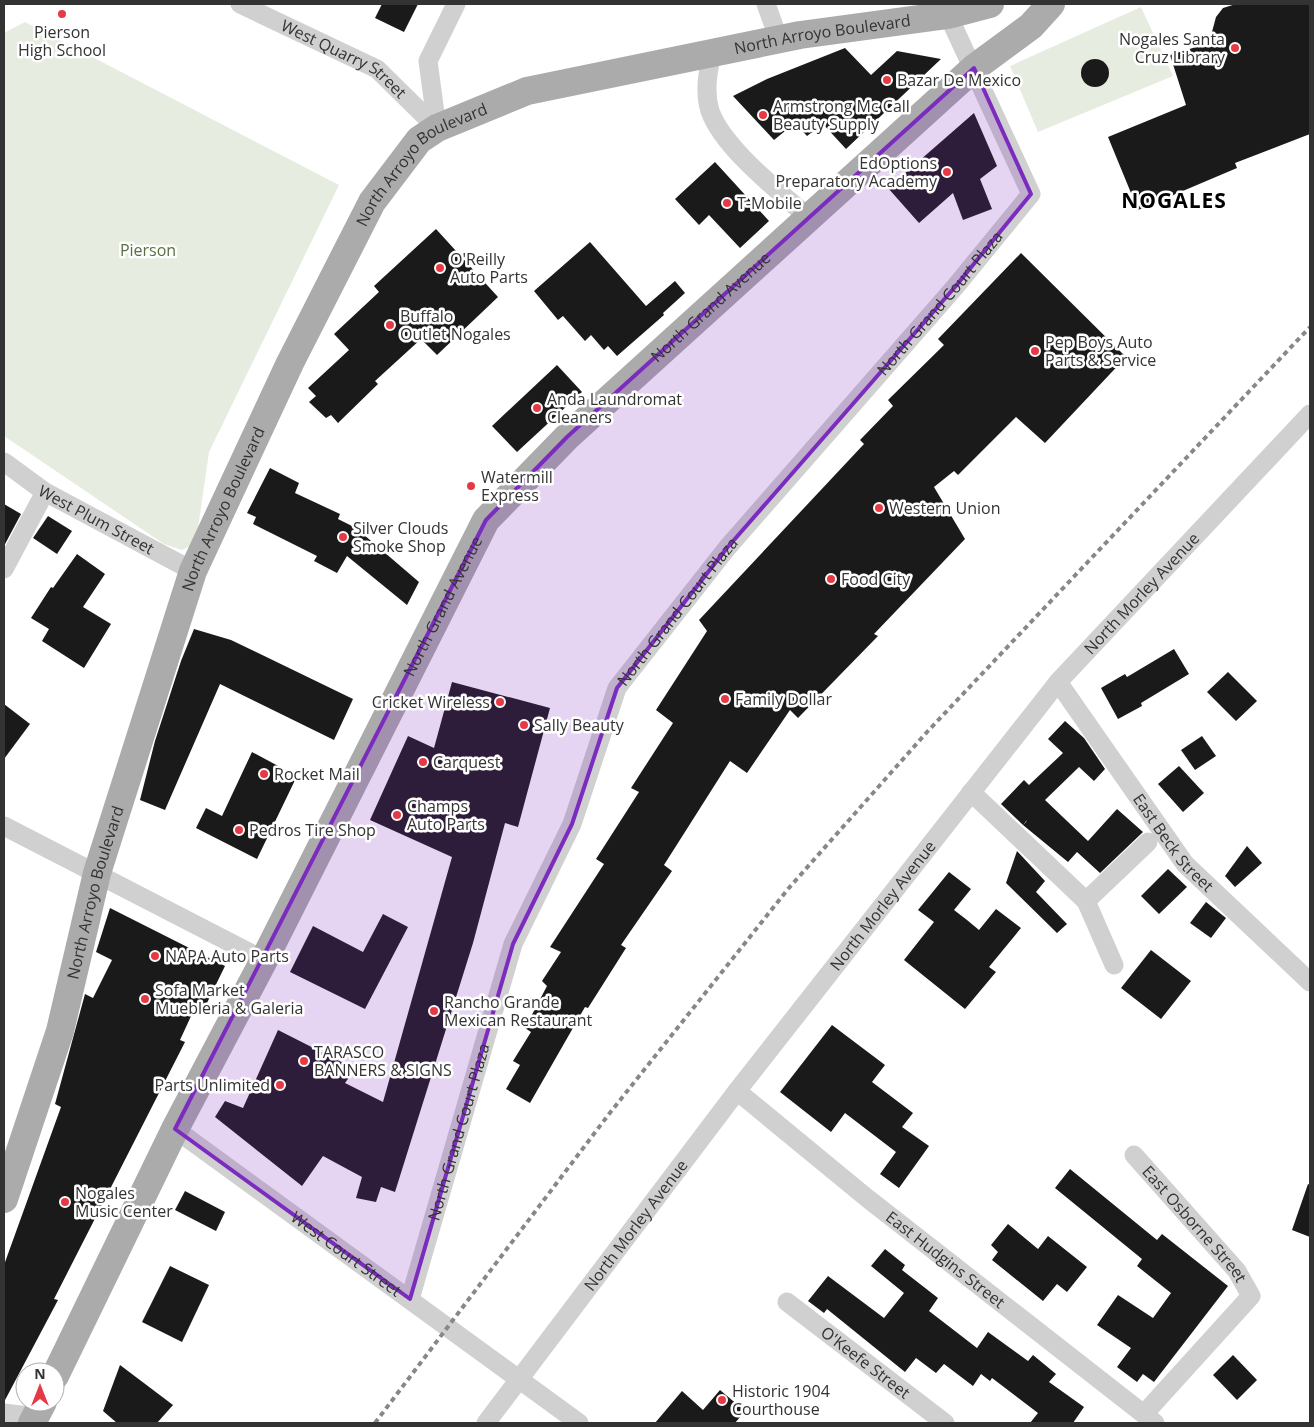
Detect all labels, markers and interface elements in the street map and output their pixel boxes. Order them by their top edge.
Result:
marker: Pierson High School [56,8,68,20]
street label: North Arroyo Boulevard [732,9,912,59]
street label: West Quarry Street [278,14,412,103]
place label: Pierson High School [18,21,106,61]
place label: Nogales Santa Cruz Library [1119,28,1226,68]
marker: Nogales Santa Cruz Library [1229,42,1241,54]
place label: Bazar De Mexico [897,69,1021,91]
marker: Bazar De Mexico [881,74,893,86]
place label: Armstrong Mc Call Beauty Supply [773,95,910,135]
street label: North Arroyo Boulevard [351,98,491,230]
marker: Armstrong Mc Call Beauty Supply [757,109,769,121]
place label: EdOptions Preparatory Academy [775,152,938,192]
marker: EdOptions Preparatory Academy [941,166,953,178]
district label: NOGALES [1121,186,1227,214]
place label: T-Mobile [737,192,802,214]
marker: T-Mobile [721,197,733,209]
street label: North Grand Court Plaza [872,226,1008,380]
park label: Pierson [120,239,176,261]
street label: North Grand Avenue [646,247,775,367]
place label: O'Reilly Auto Parts [450,248,528,288]
marker: O'Reilly Auto Parts [434,262,446,274]
place label: Buffalo Outlet Nogales [400,305,511,345]
marker: Buffalo Outlet Nogales [384,319,396,331]
place label: Pep Boys Auto Parts & Service [1045,331,1156,371]
marker: Pep Boys Auto Parts & Service [1029,345,1041,357]
place label: Anda Laundromat Cleaners [547,388,682,428]
marker: Anda Laundromat Cleaners [531,402,543,414]
street label: North Arroyo Boulevard [176,423,270,594]
place label: Watermill Express [481,466,553,506]
street label: West Plum Street [35,479,158,559]
marker: Watermill Express [465,480,477,492]
place label: Western Union [889,497,1001,519]
marker: Western Union [873,502,885,514]
place label: Silver Clouds Smoke Shop [353,517,449,557]
street label: North Morley Avenue [1079,528,1204,659]
marker: Silver Clouds Smoke Shop [337,531,349,543]
street label: North Grand Avenue [398,532,487,680]
street label: North Grand Court Plaza [612,532,743,690]
place label: Food City [841,568,911,590]
marker: Food City [825,573,837,585]
place label: Family Dollar [735,688,832,710]
place label: Cricket Wireless [372,691,490,713]
marker: Family Dollar [719,693,731,705]
marker: Cricket Wireless [494,696,506,708]
place label: Sally Beauty [534,714,625,736]
marker: Sally Beauty [518,719,530,731]
place label: Carquest [433,751,501,773]
marker: Carquest [417,756,429,768]
place label: Rocket Mail [274,763,360,785]
marker: Rocket Mail [258,768,270,780]
street label: East Beck Street [1128,789,1219,897]
place label: Champs Auto Parts [407,795,485,835]
street label: North Arroyo Boulevard [62,803,129,981]
marker: Champs Auto Parts [391,809,403,821]
place label: Pedros Tire Shop [249,819,376,841]
marker: Pedros Tire Shop [233,824,245,836]
street label: North Morley Avenue [825,836,940,975]
place label: NAPA Auto Parts [165,945,289,967]
marker: NAPA Auto Parts [149,950,161,962]
place label: Sofa Market Muebleria & Galeria [155,979,303,1019]
place label: Rancho Grande Mexican Restaurant [444,991,592,1031]
marker: Sofa Market Muebleria & Galeria [139,993,151,1005]
marker: Rancho Grande Mexican Restaurant [428,1005,440,1017]
place label: TARASCO BANNERS & SIGNS [314,1041,452,1081]
street label: North Grand Court Plaza [422,1041,495,1223]
marker: TARASCO BANNERS & SIGNS [298,1055,310,1067]
place label: Parts Unlimited [155,1074,270,1096]
marker: Parts Unlimited [274,1079,286,1091]
street label: North Morley Avenue [579,1155,692,1295]
street label: East Osborne Street [1137,1161,1252,1287]
place label: Nogales Music Center [75,1182,173,1222]
marker: Nogales Music Center [59,1196,71,1208]
street label: West Court Street [287,1206,406,1302]
street label: East Hudgins Street [881,1206,1010,1313]
street label: O'Keefe Street [816,1321,915,1404]
north arrow [15,1362,65,1412]
text: N [34,1364,46,1383]
place label: Historic 1904 Courthouse [732,1380,830,1420]
marker: Historic 1904 Courthouse [716,1394,728,1406]

